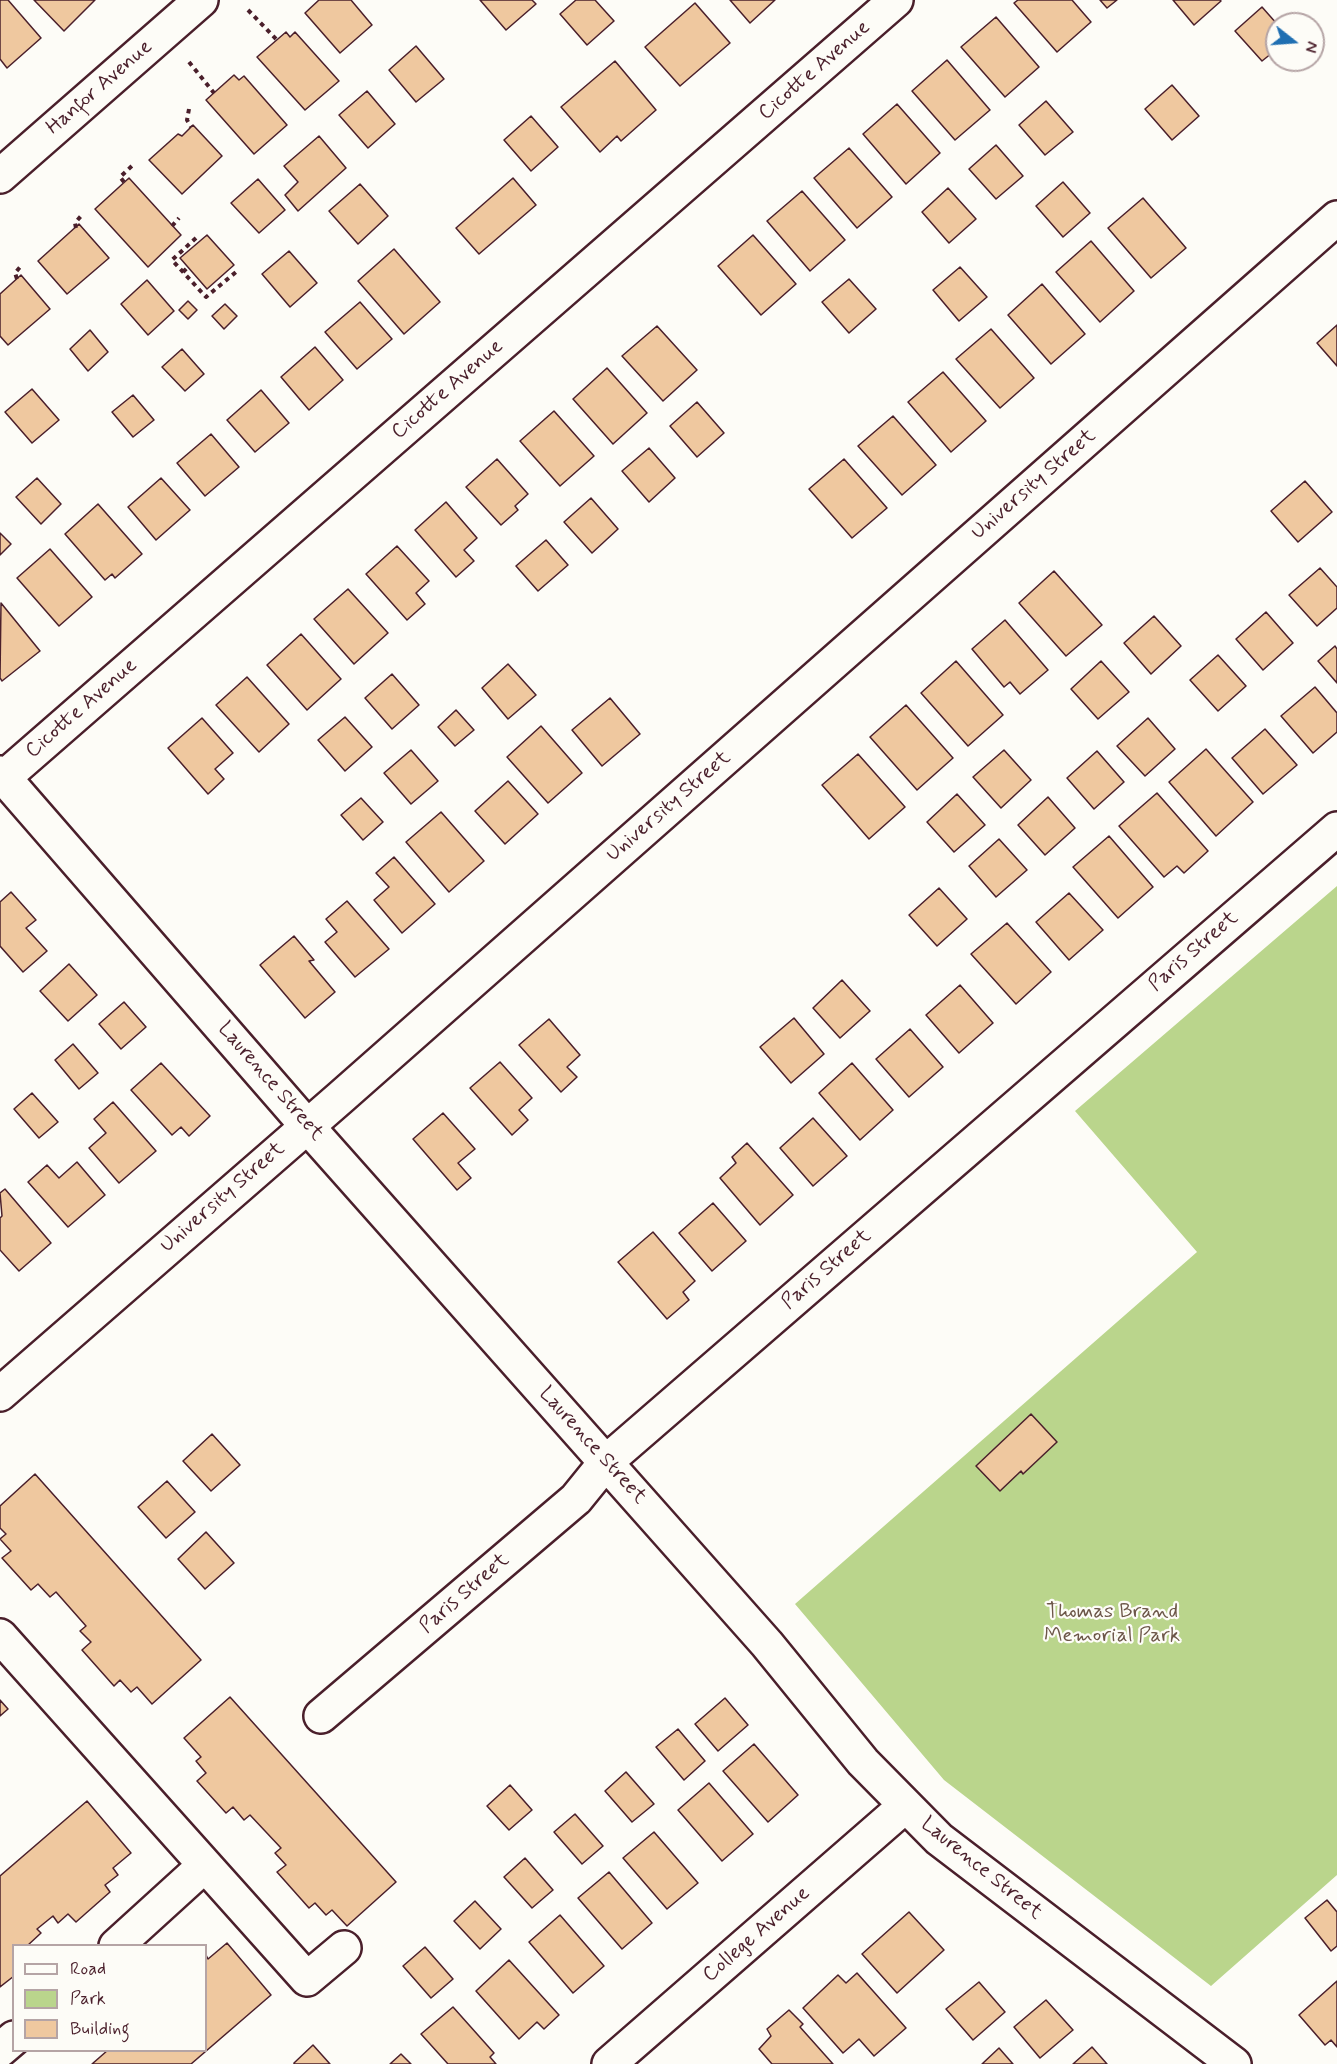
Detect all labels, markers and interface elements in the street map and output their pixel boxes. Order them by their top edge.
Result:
north arrow [1265,12,1325,72]
street label: Cicotte Avenue [754,16,876,126]
street label: Hanfor Avenue [42,35,158,141]
text: N [1299,39,1322,55]
street label: Cicotte Avenue [387,335,509,445]
street label: University Street [966,424,1102,546]
street label: Cicotte Avenue [21,654,143,764]
street label: University Street [601,746,737,868]
street label: Paris Street [1144,906,1244,998]
street label: Laurence Street [211,1017,329,1147]
street label: University Street [155,1137,291,1259]
street label: Paris Street [777,1224,877,1316]
street label: Laurence Street [533,1382,651,1510]
street label: Paris Street [415,1548,515,1640]
park label: Thomas Brand Memorial Park [1044,1600,1180,1650]
street label: Laurence Street [915,1812,1047,1926]
street label: College Avenue [698,1882,816,1988]
legend [12,1944,207,2052]
text: Road [70,1957,106,1981]
text: Park [70,1987,106,2011]
text: Building [70,2017,130,2041]

